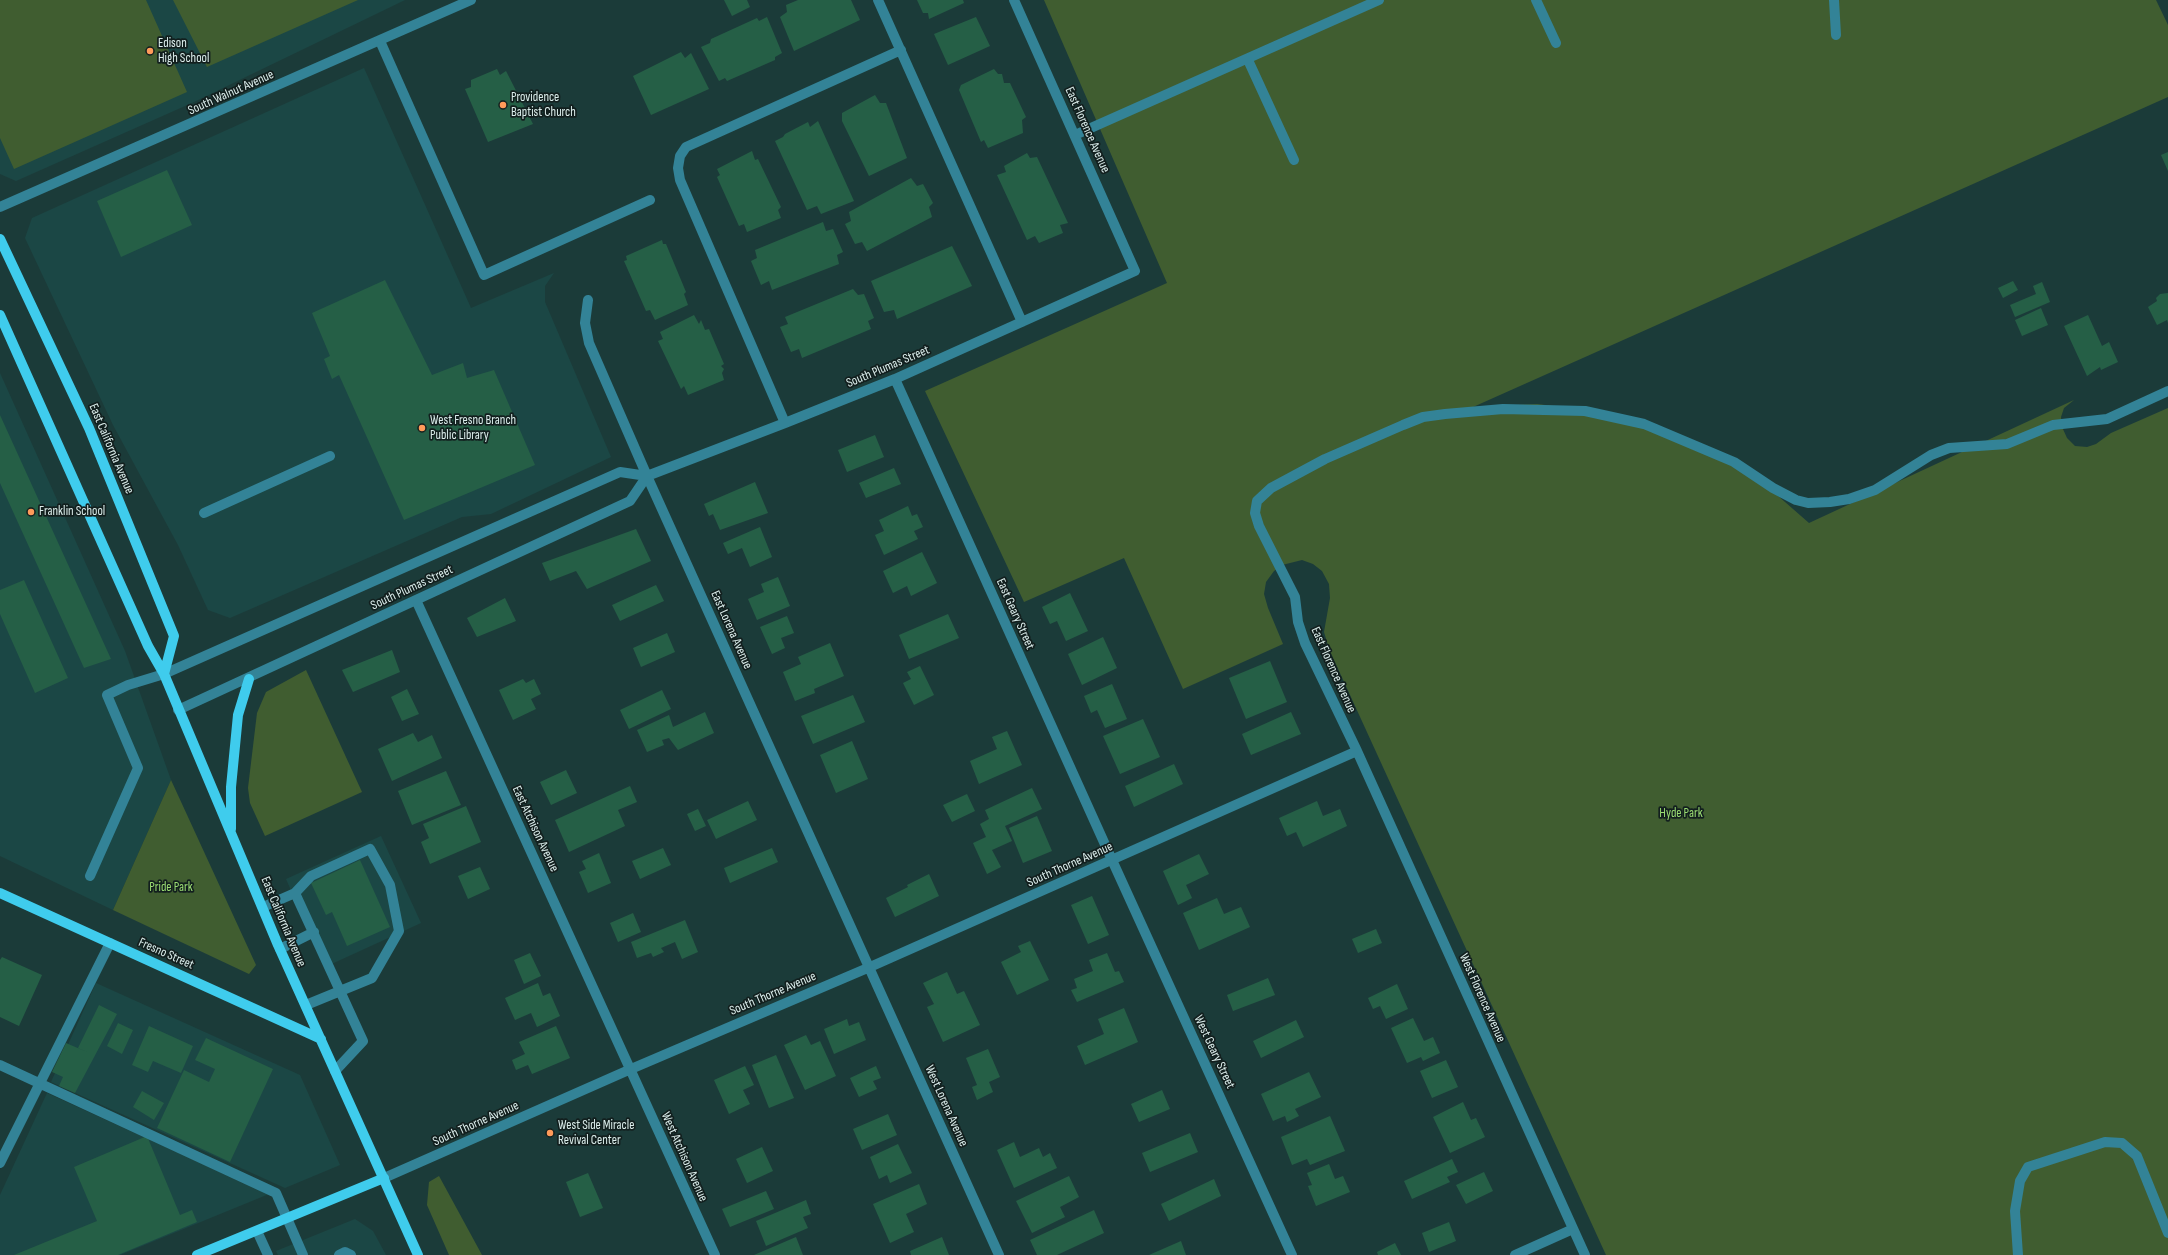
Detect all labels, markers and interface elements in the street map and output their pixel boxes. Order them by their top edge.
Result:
place label: Edison High School [158,36,209,67]
marker: Edison High School [145,46,155,56]
street label: South Walnut Avenue [186,67,276,119]
street label: East Florence Avenue [1061,85,1113,175]
place label: Providence Baptist Church [511,90,576,121]
marker: Providence Baptist Church [498,100,508,110]
street label: South Plumas Street [844,342,932,392]
street label: East California Avenue [85,402,137,496]
place label: West Fresno Branch Public Library [430,413,516,444]
marker: West Fresno Branch Public Library [417,423,427,433]
place label: Franklin School [39,504,105,520]
marker: Franklin School [26,507,36,517]
street label: South Plumas Street [368,562,456,614]
street label: East Geary Street [992,576,1038,652]
street label: East Lorena Avenue [707,588,755,672]
street label: East Florence Avenue [1307,625,1359,715]
street label: East Atchison Avenue [508,784,562,874]
park label: Hyde Park [1659,806,1703,822]
street label: South Thorne Avenue [1025,839,1115,891]
street label: East California Avenue [257,875,309,969]
park label: Pride Park [149,880,193,896]
street label: Fresno Street [136,935,196,973]
street label: West Florence Avenue [1455,951,1509,1045]
street label: South Thorne Avenue [727,969,819,1019]
street label: West Geary Street [1190,1013,1238,1091]
street label: West Lorena Avenue [921,1063,971,1149]
street label: South Thorne Avenue [431,1098,521,1150]
street label: West Atchison Avenue [657,1110,711,1204]
place label: West Side Miracle Revival Center [558,1118,634,1149]
marker: West Side Miracle Revival Center [545,1128,555,1138]

